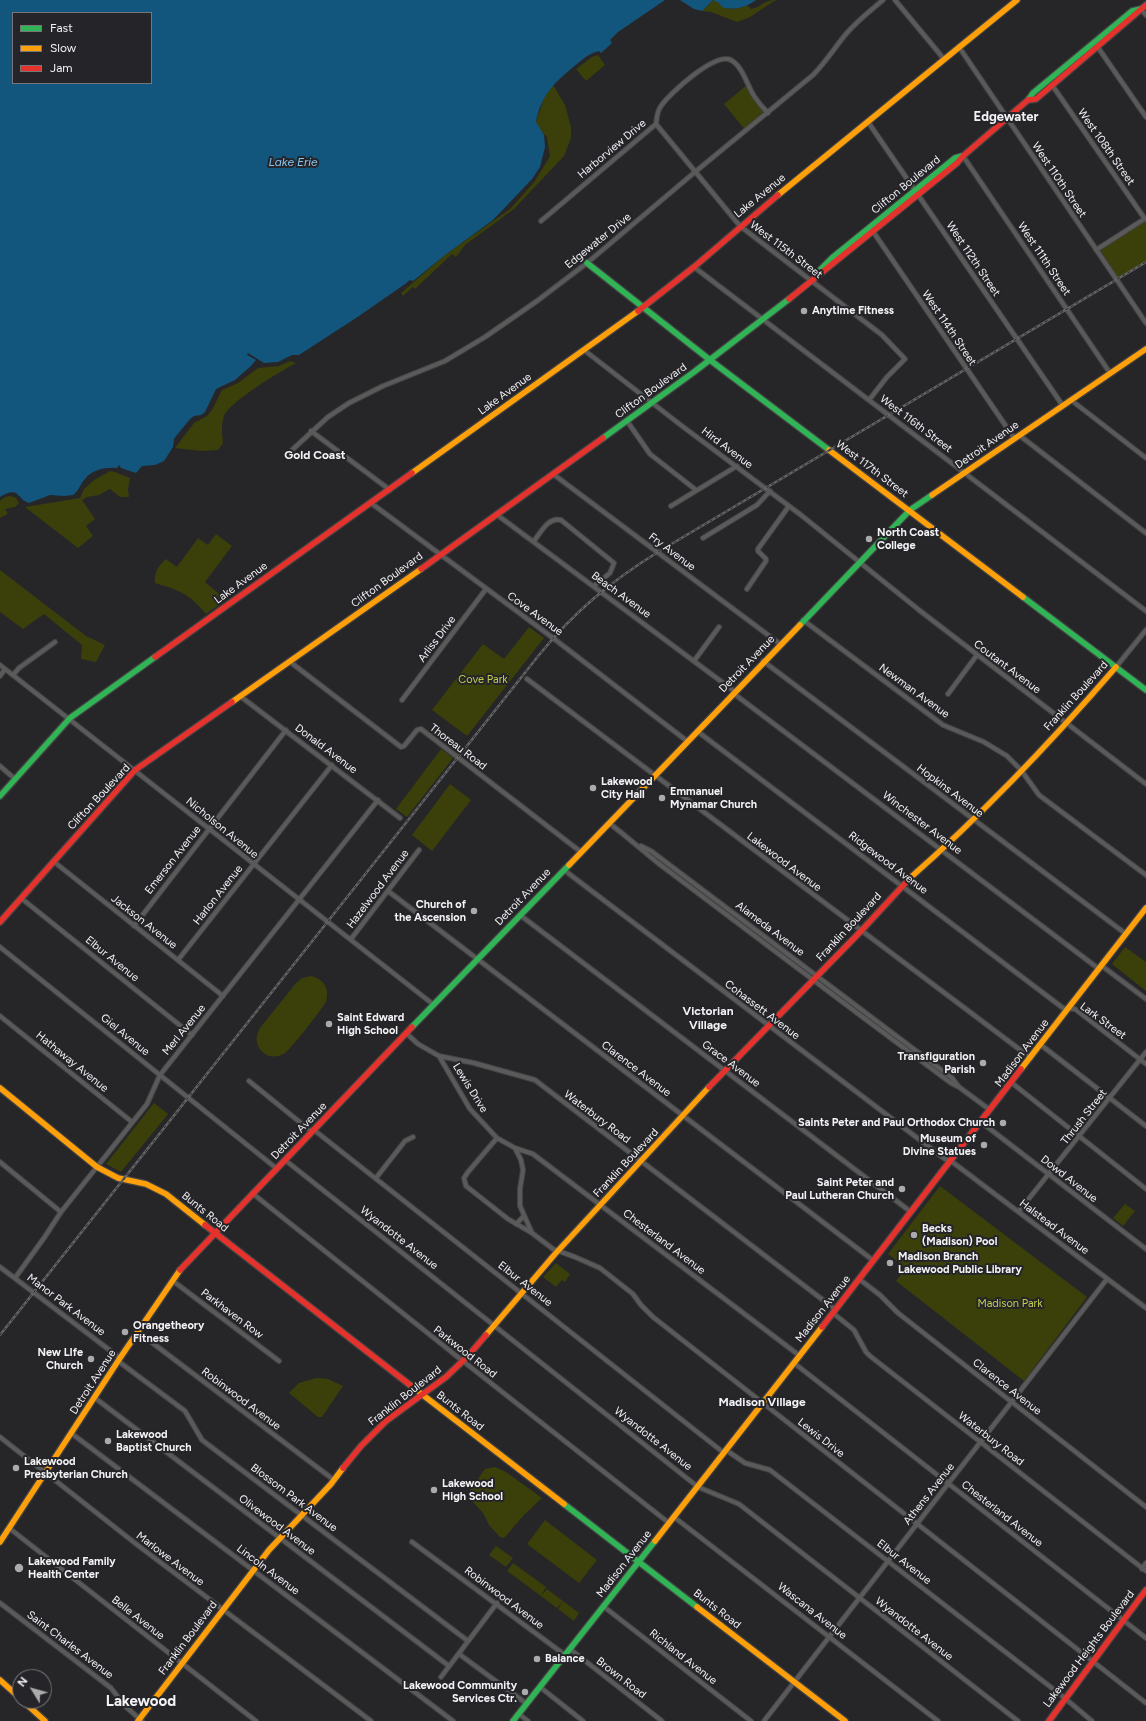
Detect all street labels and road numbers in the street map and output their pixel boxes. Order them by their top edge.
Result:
street label: West 108th Street [1075,106,1137,188]
street label: Harborview Drive [575,117,649,181]
street label: West 110th Street [1029,140,1089,220]
street label: Clifton Boulevard [869,153,943,217]
street label: Lake Avenue [732,171,788,221]
street label: Edgewater Drive [562,210,634,272]
street label: West 115th Street [747,218,825,282]
street label: West 112th Street [943,219,1003,299]
street label: West 111th Street [1015,220,1073,298]
street label: West 114th Street [919,288,979,368]
street label: Clifton Boulevard [613,361,689,421]
street label: Lake Avenue [476,370,534,418]
street label: West 116th Street [877,392,955,456]
street label: Detroit Avenue [953,418,1021,472]
street label: Hird Avenue [699,424,755,472]
street label: West 117th Street [833,438,911,500]
street label: Fry Avenue [646,530,698,574]
street label: Clifton Boulevard [349,550,425,610]
street label: Lake Avenue [212,559,270,607]
street label: Beach Avenue [589,569,653,621]
street label: Cove Avenue [505,589,565,639]
street label: Arliss Drive [415,613,459,665]
street label: Detroit Avenue [716,633,778,695]
street label: Coutant Avenue [971,638,1043,696]
street label: Franklin Boulevard [1041,658,1111,734]
street label: Newman Avenue [876,661,952,721]
street label: Donald Avenue [292,721,360,777]
street label: Thoreau Road [427,721,489,773]
street label: Clifton Boulevard [65,761,133,833]
street label: Hopkins Avenue [914,762,986,820]
street label: Winchester Avenue [880,789,964,857]
street label: Nicholson Avenue [183,795,261,861]
street label: Emerson Avenue [142,823,204,897]
street label: Ridgewood Avenue [846,829,930,897]
street label: Lakewood Avenue [744,830,824,894]
street label: Hazelwood Avenue [344,847,412,931]
street label: Harlon Avenue [190,862,246,928]
street label: Detroit Avenue [492,866,554,928]
street label: Franklin Boulevard [814,890,884,964]
street label: Jackson Avenue [108,892,180,952]
street label: Alameda Avenue [733,899,807,959]
street label: Elbur Avenue [83,933,141,985]
street label: Cohassett Avenue [722,977,802,1043]
street label: Lark Street [1077,1000,1129,1042]
street label: Merl Avenue [160,1002,208,1058]
street label: Giel Avenue [98,1011,152,1059]
street label: Madison Avenue [992,1016,1052,1090]
street label: Hathaway Avenue [33,1029,111,1095]
street label: Grace Avenue [699,1038,763,1090]
street label: Clarence Avenue [599,1039,673,1099]
street label: Lewis Drive [450,1061,490,1115]
street label: Thrush Street [1058,1087,1110,1147]
street label: Waterbury Road [561,1088,633,1146]
street label: Detroit Avenue [268,1100,330,1162]
street label: Franklin Boulevard [591,1126,661,1200]
street label: Dowd Avenue [1038,1153,1100,1205]
street label: Bunts Road [179,1189,231,1235]
street label: Halstead Avenue [1017,1197,1091,1257]
street label: Wyandotte Avenue [358,1204,440,1272]
street label: Chesterland Avenue [620,1207,708,1277]
street label: Elbur Avenue [495,1259,555,1309]
street label: Manor Park Avenue [24,1271,108,1339]
street label: Madison Avenue [793,1273,853,1345]
street label: Parkhaven Row [198,1286,266,1342]
street label: Parkwood Road [431,1323,499,1381]
street label: Detroit Avenue [67,1347,119,1417]
street label: Clarence Avenue [970,1356,1044,1418]
street label: Franklin Boulevard [366,1363,444,1429]
street label: Robinwood Avenue [199,1365,283,1433]
street label: Bunts Road [434,1388,486,1434]
street label: Wyandotte Avenue [612,1405,694,1473]
street label: Waterbury Road [956,1409,1026,1469]
street label: Lewis Drive [795,1416,847,1460]
street label: Athens Avenue [901,1460,957,1528]
street label: Blossom Park Avenue [248,1461,340,1535]
street label: Chesterland Avenue [959,1478,1045,1550]
street label: Olivewood Avenue [236,1492,318,1558]
street label: Madison Avenue [594,1528,654,1600]
street label: Marlowe Avenue [133,1529,207,1589]
street label: Elbur Avenue [874,1537,934,1587]
street label: Lincoln Avenue [234,1542,302,1598]
street label: Robinwood Avenue [462,1564,546,1632]
street label: Wascana Avenue [775,1580,849,1642]
street label: Bunts Road [691,1586,743,1632]
street label: Lakewood Heights Boulevard [1041,1588,1137,1710]
street label: Belle Avenue [109,1593,167,1643]
street label: Wyandotte Avenue [873,1595,955,1663]
street label: Franklin Boulevard [156,1598,220,1678]
street label: Saint Charles Avenue [24,1608,116,1682]
street label: Richland Avenue [647,1627,719,1687]
street label: Brown Road [594,1654,648,1702]

